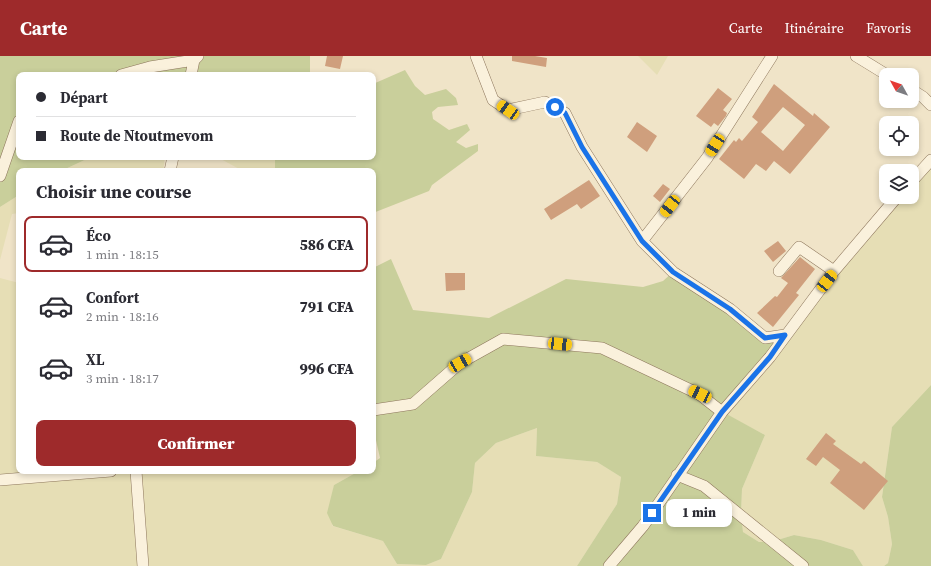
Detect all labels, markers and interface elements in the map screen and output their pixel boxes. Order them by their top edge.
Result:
text: Carte [20,15,67,41]
text: Carte [729,18,763,38]
text: Itinéraire [785,18,844,38]
text: Favoris [866,18,911,38]
north arrow [879,68,919,108]
map controls [879,68,919,204]
text: Départ [60,87,108,108]
car [495,98,521,122]
route start [546,98,564,116]
button: locate [879,116,919,156]
text: Route de Ntoutmevom [60,125,213,146]
car [703,132,727,158]
button: layers [879,164,919,204]
text: Choisir une course [36,179,191,204]
car [658,193,682,219]
text: Éco [86,225,111,246]
icon: car [38,226,74,262]
text: 586 CFA [299,234,354,255]
text: 1 min · 18:15 [86,246,159,263]
car [815,268,839,294]
text: Confort [86,287,139,308]
icon: car [38,288,74,324]
text: 791 CFA [299,296,354,317]
text: 2 min · 18:16 [86,308,159,325]
car [547,337,573,351]
text: XL [86,349,105,370]
icon: car [38,350,74,386]
car [447,352,473,374]
text: 996 CFA [299,358,354,379]
text: 3 min · 18:17 [86,370,159,387]
car [687,383,713,405]
button: Confirmer [36,420,356,466]
callout: 1 min [666,499,732,527]
route end [643,504,661,522]
text: 1 min [682,504,716,521]

